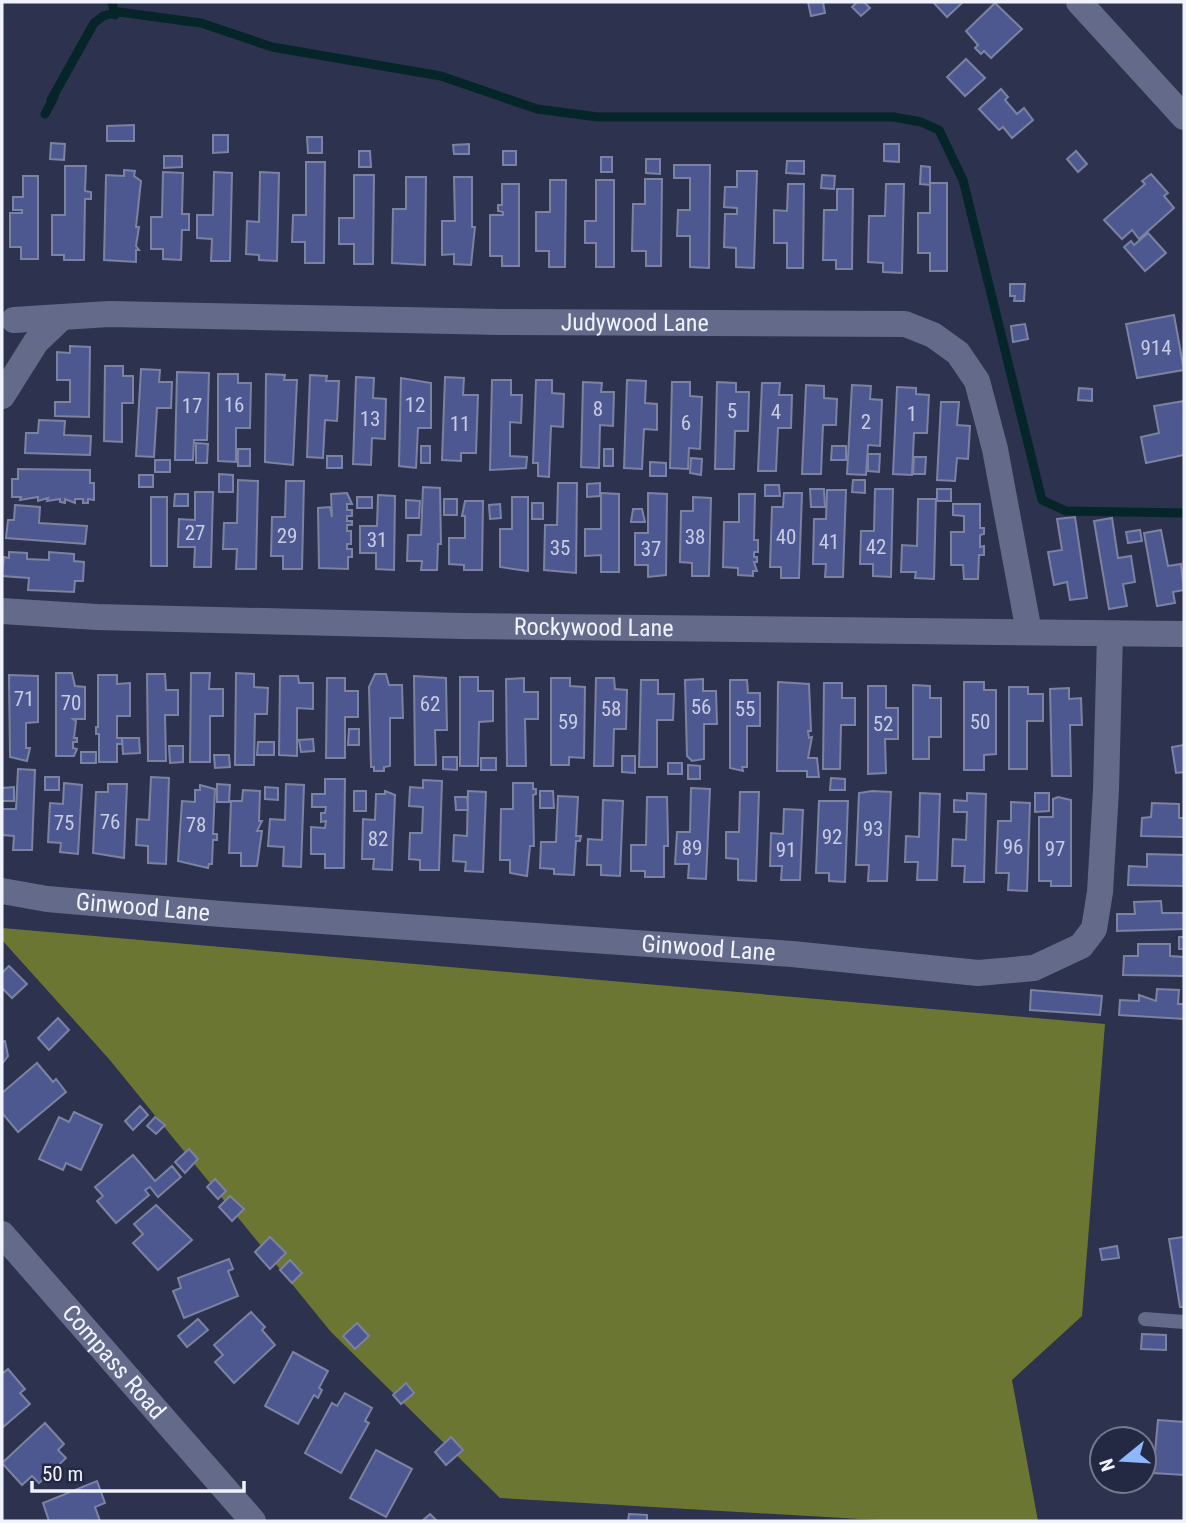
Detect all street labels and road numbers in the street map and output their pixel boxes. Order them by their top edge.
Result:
street label: Judywood Lane [561,308,709,337]
street label: Rockywood Lane [514,613,674,642]
street label: Ginwood Lane [75,888,211,927]
street label: Ginwood Lane [641,929,776,967]
street label: Compass Road [56,1299,171,1425]

